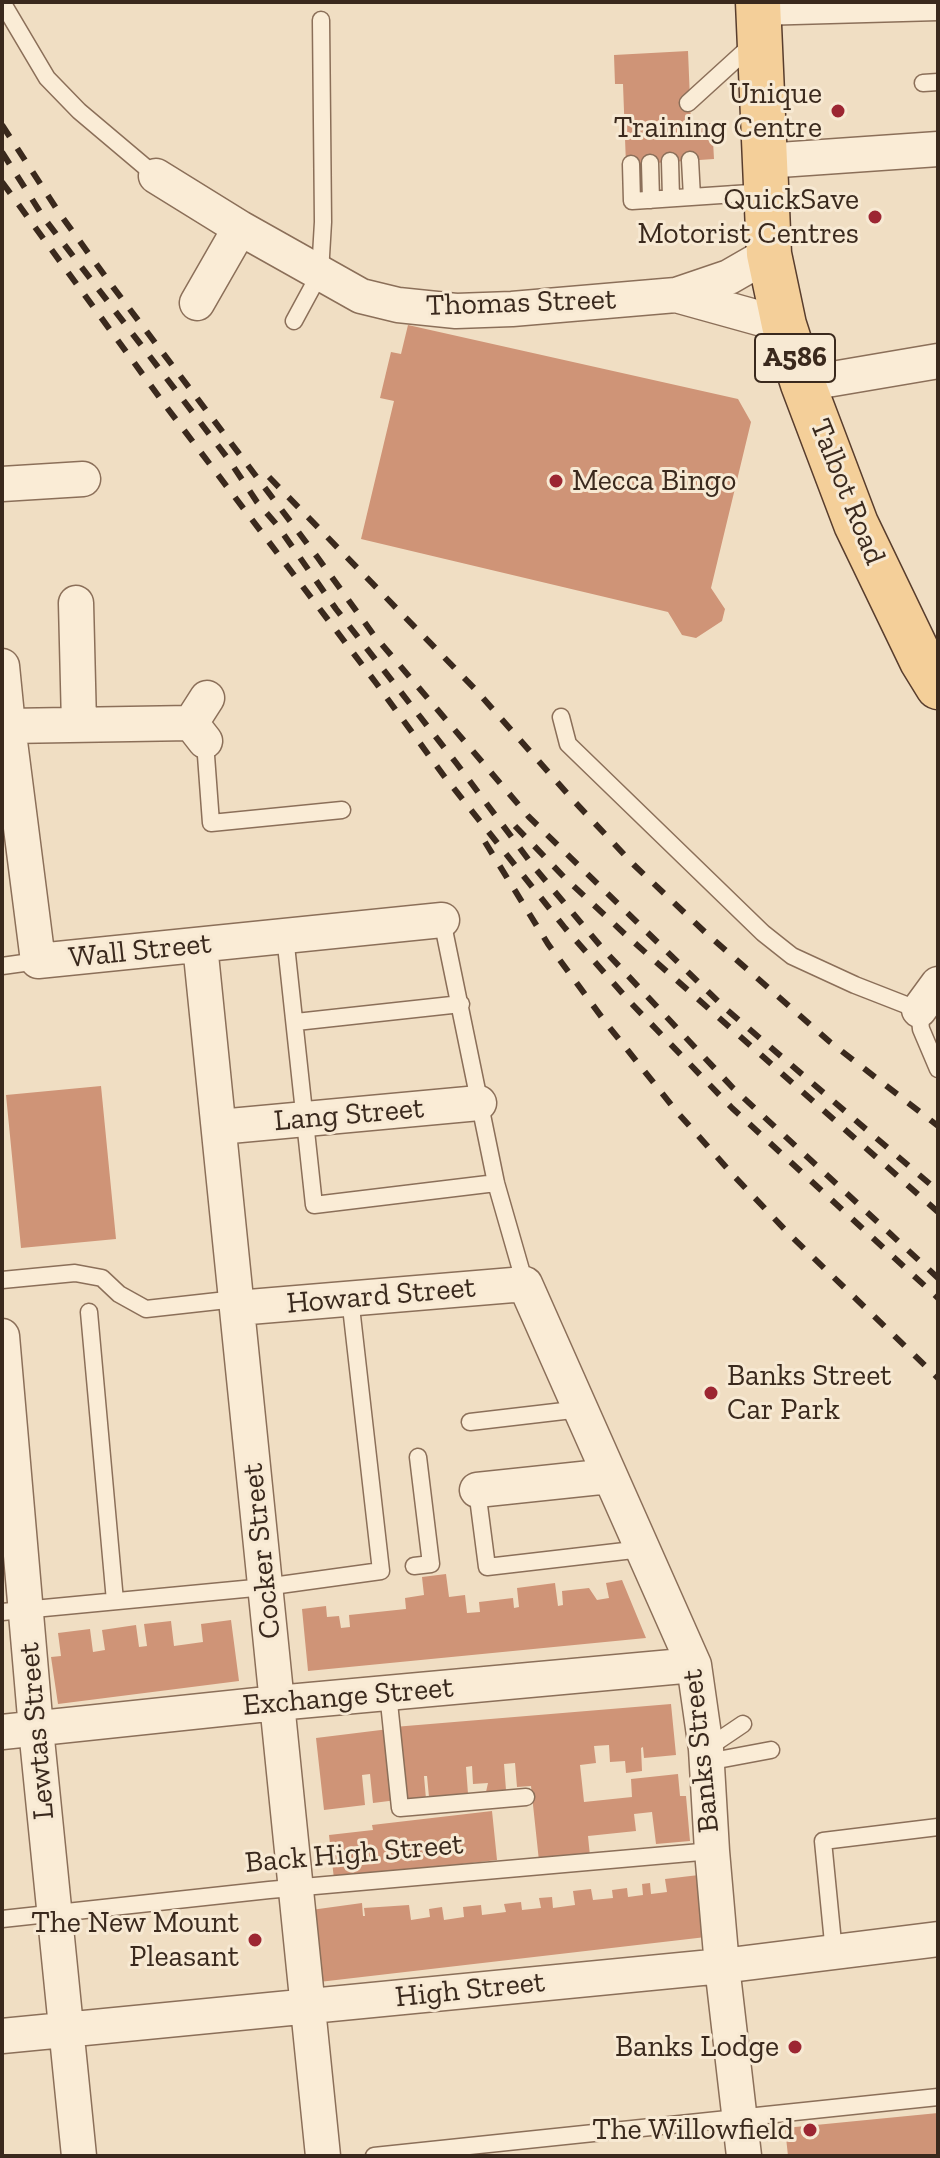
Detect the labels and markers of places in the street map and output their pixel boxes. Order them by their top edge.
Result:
place label: Unique Training Centre [614,76,822,146]
marker: Unique Training Centre [829,102,847,120]
place label: QuickSave Motorist Centres [638,182,859,252]
marker: QuickSave Motorist Centres [866,208,884,226]
place label: Mecca Bingo [572,463,736,499]
marker: Mecca Bingo [547,472,565,490]
place label: Banks Street Car Park [727,1358,891,1428]
marker: Banks Street Car Park [702,1384,720,1402]
place label: The New Mount Pleasant [31,1905,239,1976]
marker: The New Mount Pleasant [246,1931,264,1949]
place label: Banks Lodge [615,2029,779,2065]
marker: Banks Lodge [786,2038,804,2056]
place label: The Willowfield [592,2112,794,2148]
marker: The Willowfield [801,2121,819,2139]

